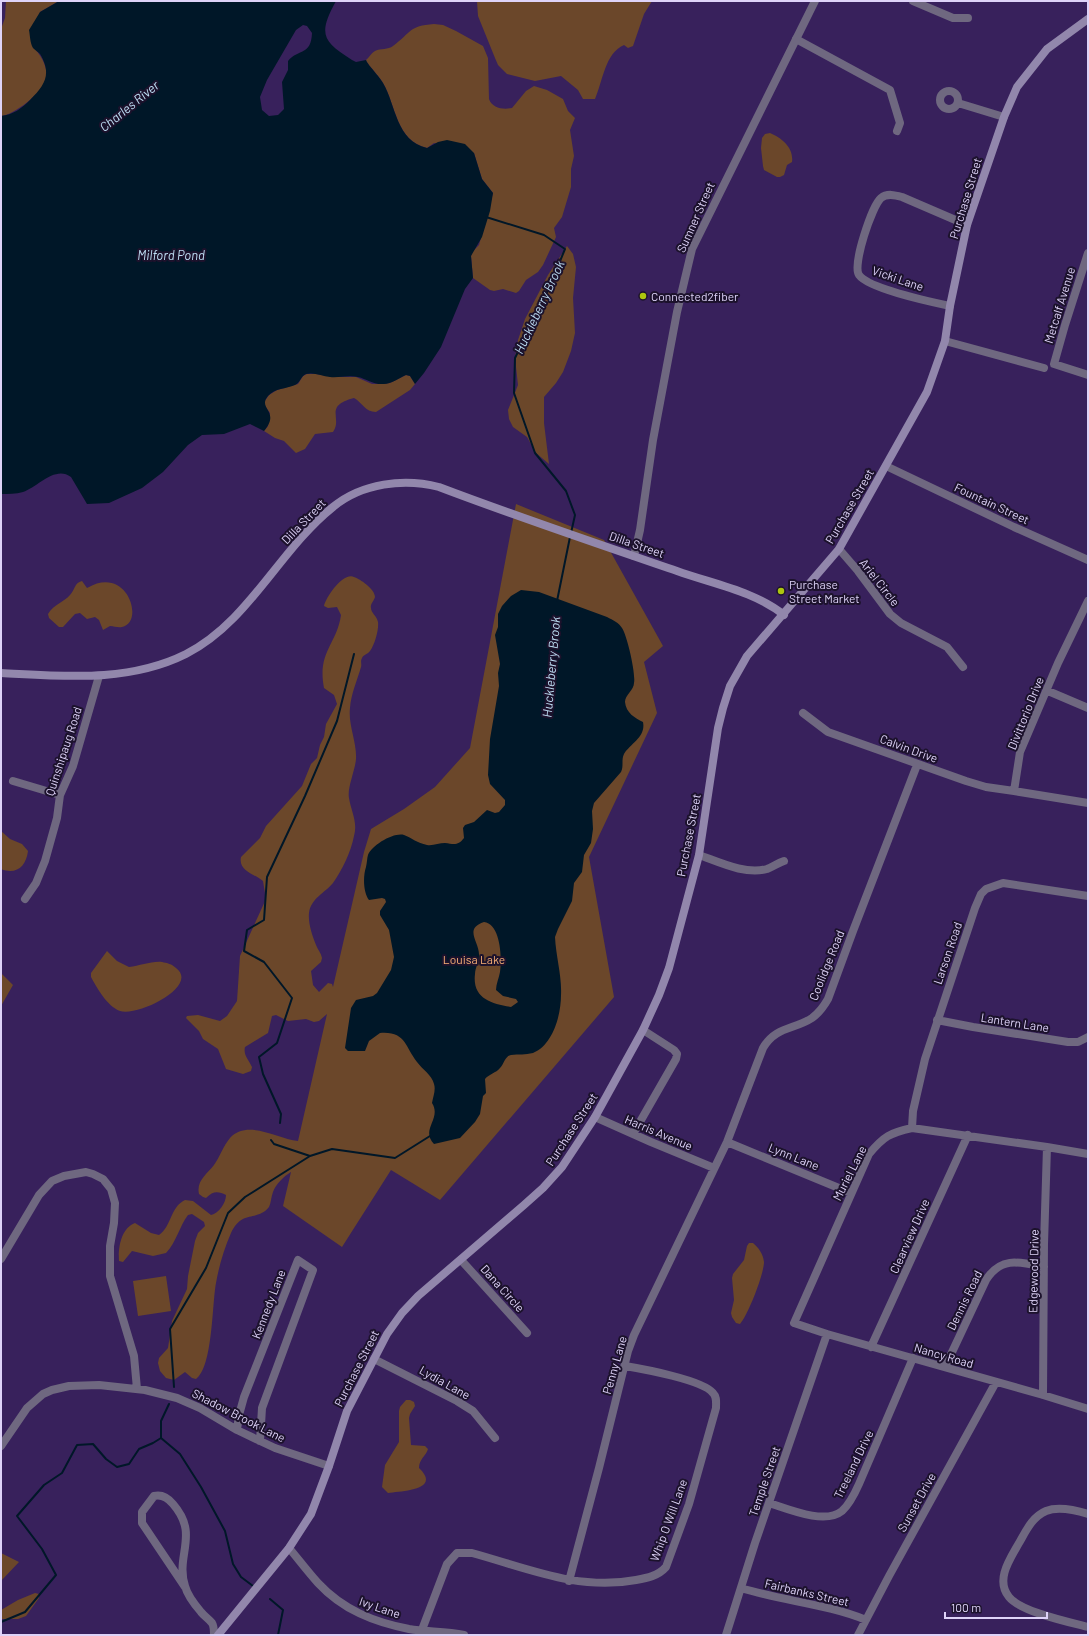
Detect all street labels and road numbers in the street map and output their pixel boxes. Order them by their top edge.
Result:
street label: Purchase Street [946,156,984,240]
street label: Sumner Street [673,180,717,254]
street label: Vicki Lane [870,263,926,293]
street label: Metcalf Avenue [1041,265,1077,345]
street label: Purchase Street [822,466,876,546]
street label: Fountain Street [952,480,1032,526]
street label: Dilla Street [278,496,328,546]
street label: Dilla Street [608,528,666,560]
street label: Ariel Circle [857,555,903,609]
street label: Divittorio Drive [1004,674,1046,752]
street label: Quinshipaug Road [42,705,84,797]
street label: Calvin Drive [878,731,940,765]
street label: Purchase Street [673,792,703,878]
street label: Larson Road [930,920,964,986]
street label: Coolidge Road [806,928,846,1002]
street label: Lantern Lane [980,1010,1050,1034]
street label: Purchase Street [542,1090,600,1168]
street label: Harris Avenue [623,1111,695,1153]
street label: Lynn Lane [767,1140,821,1172]
street label: Muriel Lane [829,1143,869,1203]
street label: Clearview Drive [886,1197,932,1275]
street label: Edgewood Drive [1025,1229,1041,1313]
street label: Dana Circle [478,1262,528,1314]
street label: Kennedy Lane [248,1267,288,1341]
street label: Dennis Road [944,1268,984,1332]
street label: Purchase Street [331,1327,381,1409]
street label: Penny Lane [599,1334,629,1396]
street label: Nancy Road [913,1340,975,1370]
street label: Lydia Lane [417,1362,473,1402]
street label: Shadow Brook Lane [190,1385,288,1445]
street label: Treeland Drive [830,1428,876,1500]
street label: Temple Street [745,1444,783,1518]
street label: Sunset Drive [894,1470,938,1534]
street label: Whip O Will Lane [647,1477,689,1563]
street label: Fairbanks Street [764,1576,850,1608]
street label: Ivy Lane [358,1593,402,1621]

